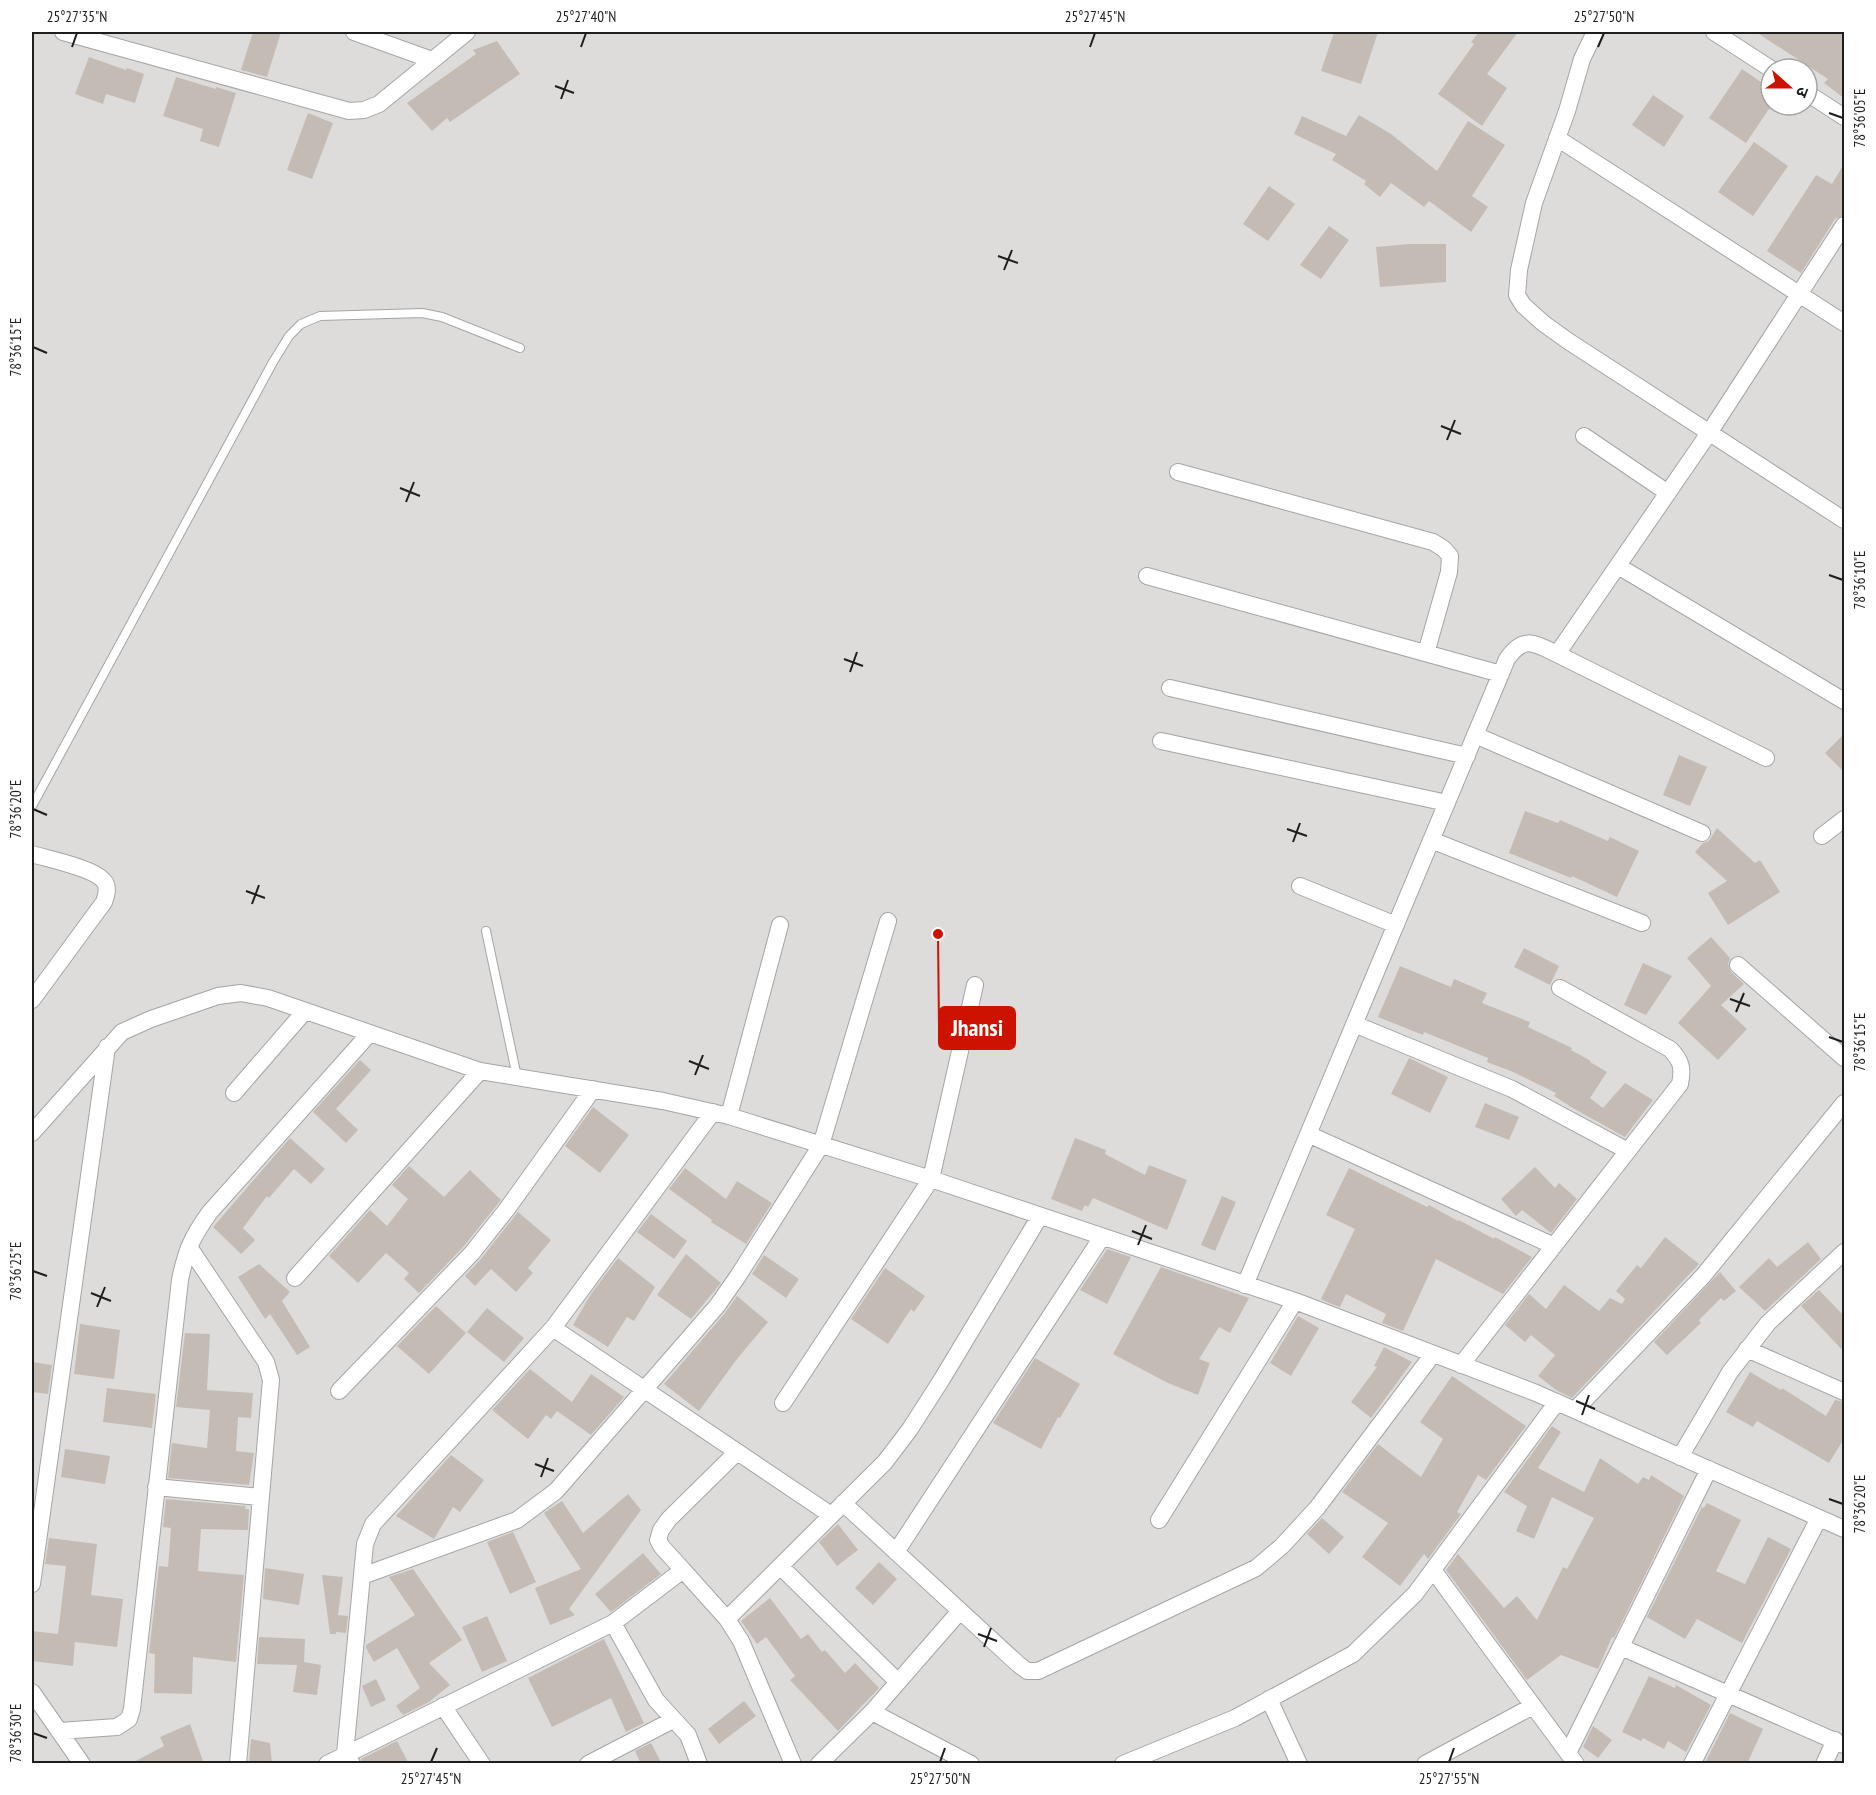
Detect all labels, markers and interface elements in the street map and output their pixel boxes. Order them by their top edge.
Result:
text: 25°27'35"N [47,7,107,26]
text: 25°27'40"N [556,7,616,26]
text: 25°27'45"N [1065,7,1125,26]
text: 25°27'50"N [1574,7,1634,26]
north arrow [1759,57,1819,117]
text: उ [1792,84,1814,101]
text: 78°36'05"E [1850,88,1869,148]
text: 78°36'15"E [6,317,25,377]
text: 78°36'10"E [1850,550,1869,610]
text: 78°36'20"E [6,779,25,839]
callout: Jhansi [939,1007,1015,1049]
text: Jhansi [950,1012,1003,1043]
text: 78°36'15"E [1850,1012,1869,1072]
text: 78°36'25"E [6,1241,25,1301]
text: 78°36'20"E [1850,1474,1869,1534]
text: 78°36'30"E [6,1703,25,1763]
text: 25°27'45"N [401,1769,461,1788]
text: 25°27'50"N [910,1769,970,1788]
text: 25°27'55"N [1419,1769,1479,1788]

